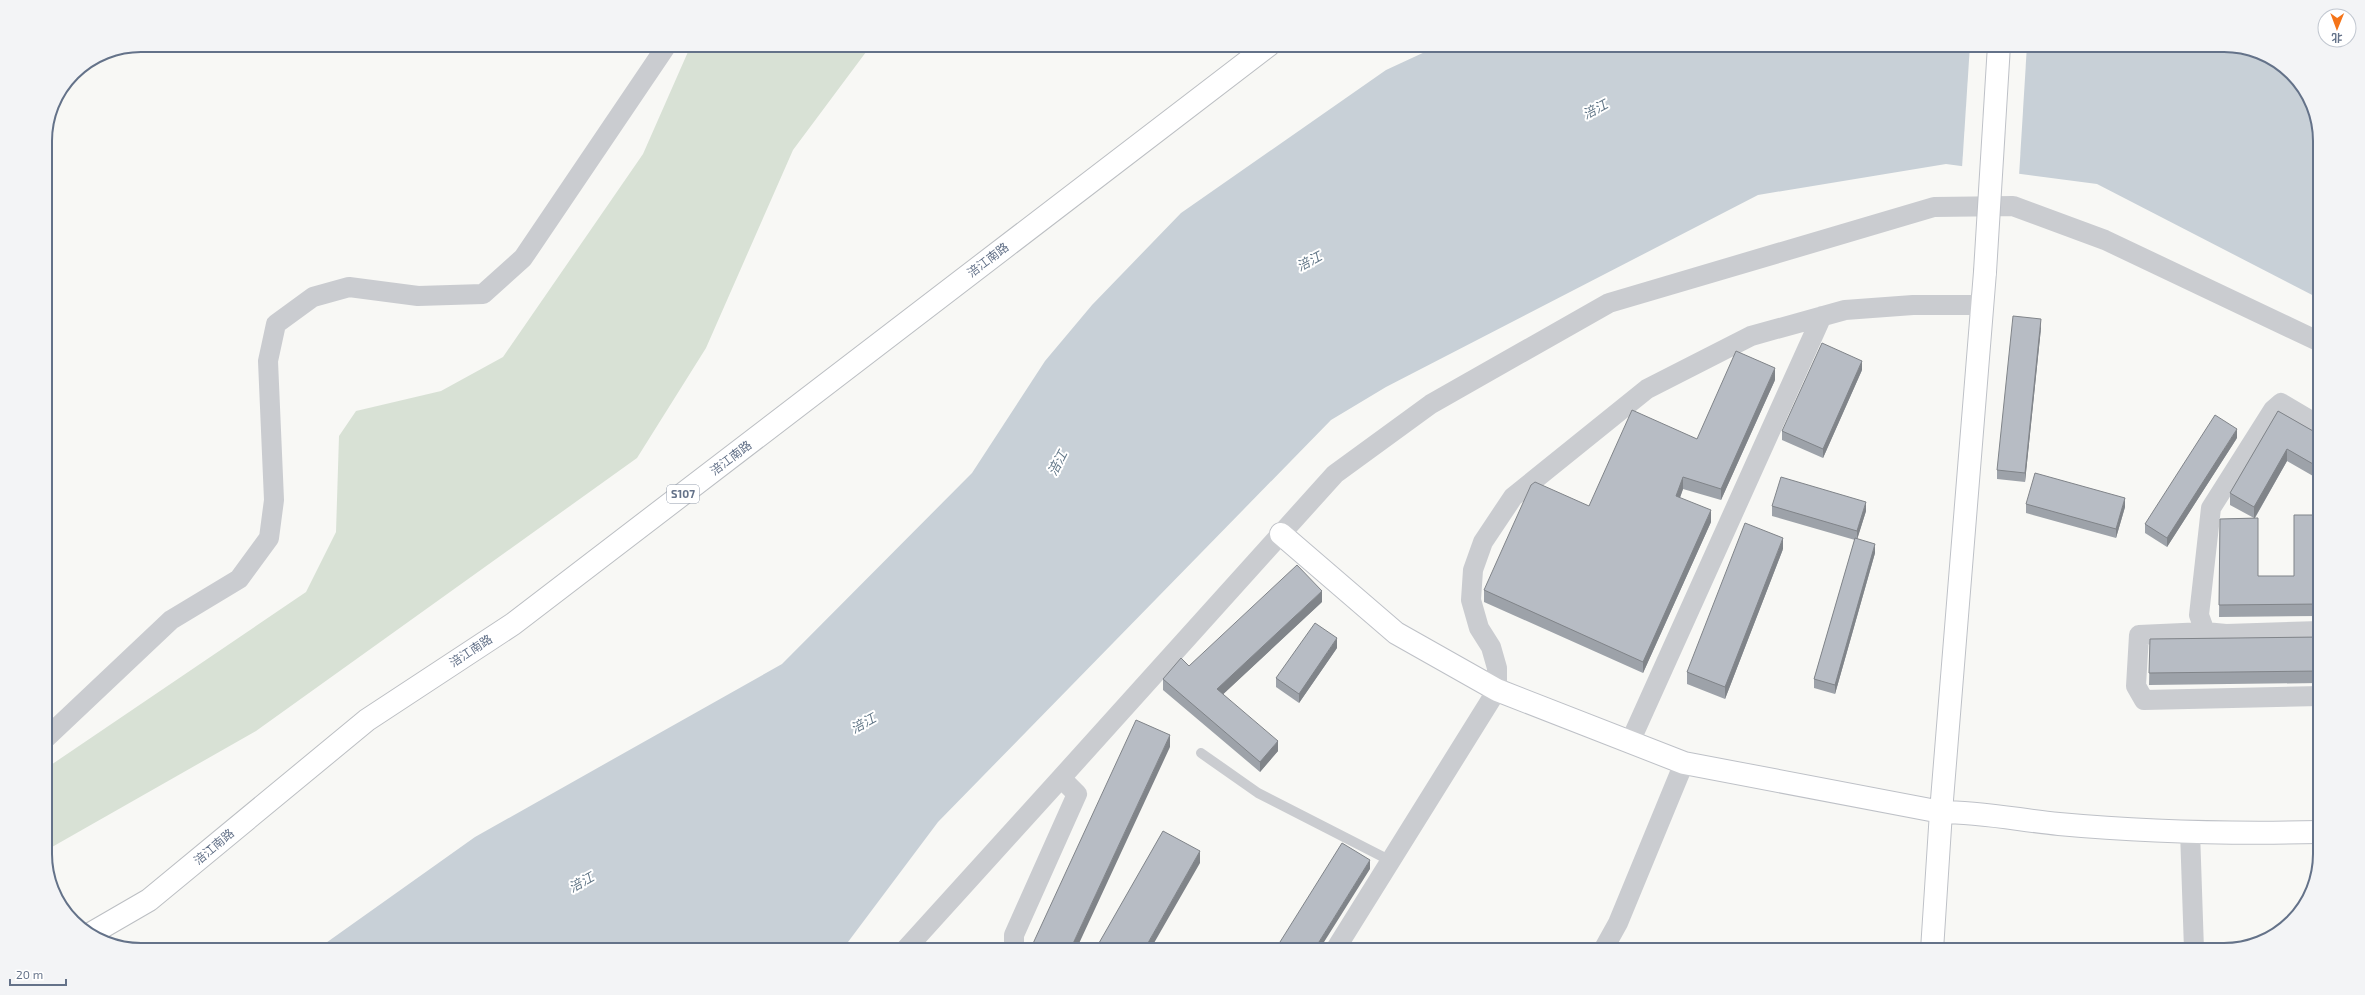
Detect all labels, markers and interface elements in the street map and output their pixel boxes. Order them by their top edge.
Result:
north arrow [2317,8,2357,48]
text: 北 [2331,32,2342,45]
water label: 涪江 [1580,95,1612,122]
street label: 涪江南路 [964,239,1011,279]
water label: 涪江 [1294,247,1326,274]
street label: 涪江南路 [707,437,754,477]
water label: 涪江 [1044,446,1071,478]
road number: S107 [667,485,699,503]
street label: 涪江南路 [447,631,494,669]
water label: 涪江 [848,709,880,736]
street label: 涪江南路 [190,825,236,867]
water label: 涪江 [566,868,598,895]
scale bar [10,961,66,987]
text: 20 m [16,967,43,981]

